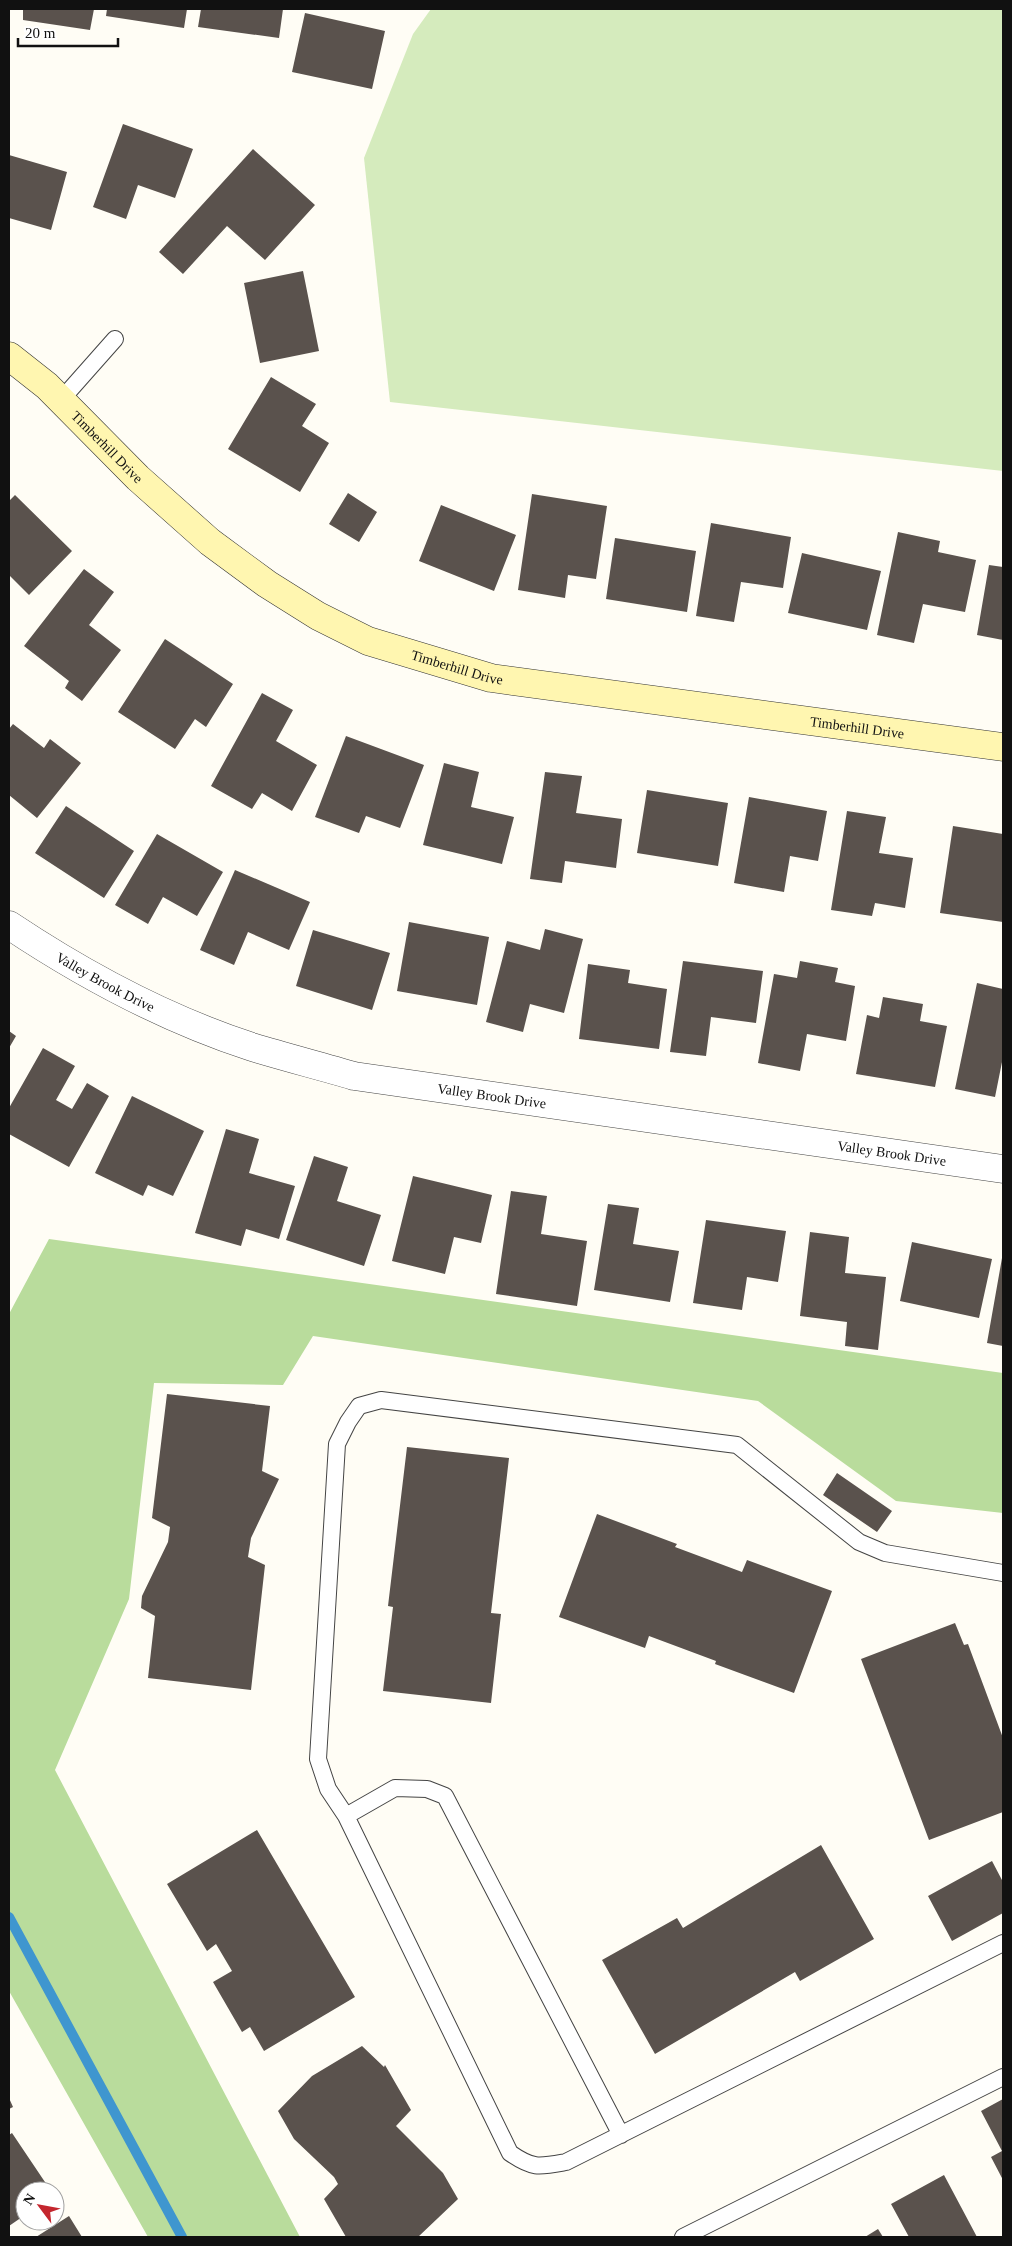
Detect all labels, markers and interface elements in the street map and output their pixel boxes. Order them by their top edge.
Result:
scale bar [18,15,118,47]
text: 20 m [25,25,56,41]
street label: Timberhill Drive [69,408,146,486]
street label: Timberhill Drive [409,647,504,687]
street label: Timberhill Drive [809,714,905,741]
street label: Valley Brook Drive [53,949,157,1014]
street label: Valley Brook Drive [436,1081,547,1111]
street label: Valley Brook Drive [836,1138,947,1168]
north arrow [15,2181,65,2231]
text: N [20,2191,38,2208]

